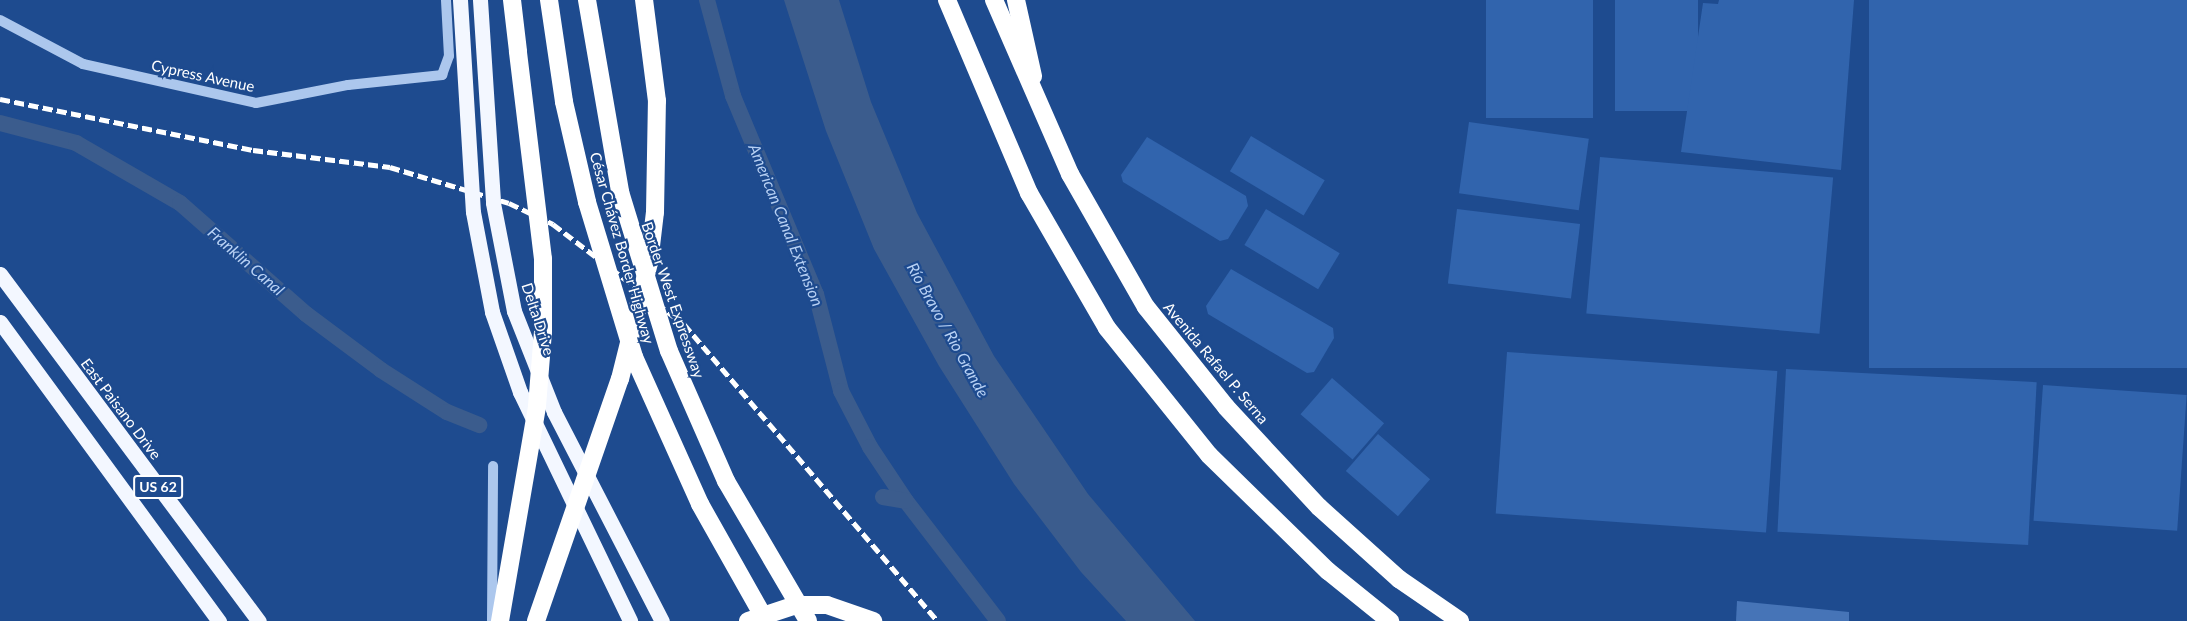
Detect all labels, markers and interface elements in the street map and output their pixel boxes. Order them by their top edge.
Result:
street label: Cypress Avenue [150,56,256,96]
water label: American Canal Extension [745,141,827,309]
street label: César Chávez Border Highway [586,150,658,346]
street label: Border West Expressway [638,219,708,381]
water label: Franklin Canal [204,223,288,299]
water label: Río Bravo / Rio Grande [903,259,993,401]
street label: Delta Drive [518,280,558,358]
street label: Avenida Rafael P. Serna [1160,298,1272,428]
street label: East Paisano Drive [77,355,165,463]
road number: US 62 [132,476,184,498]

